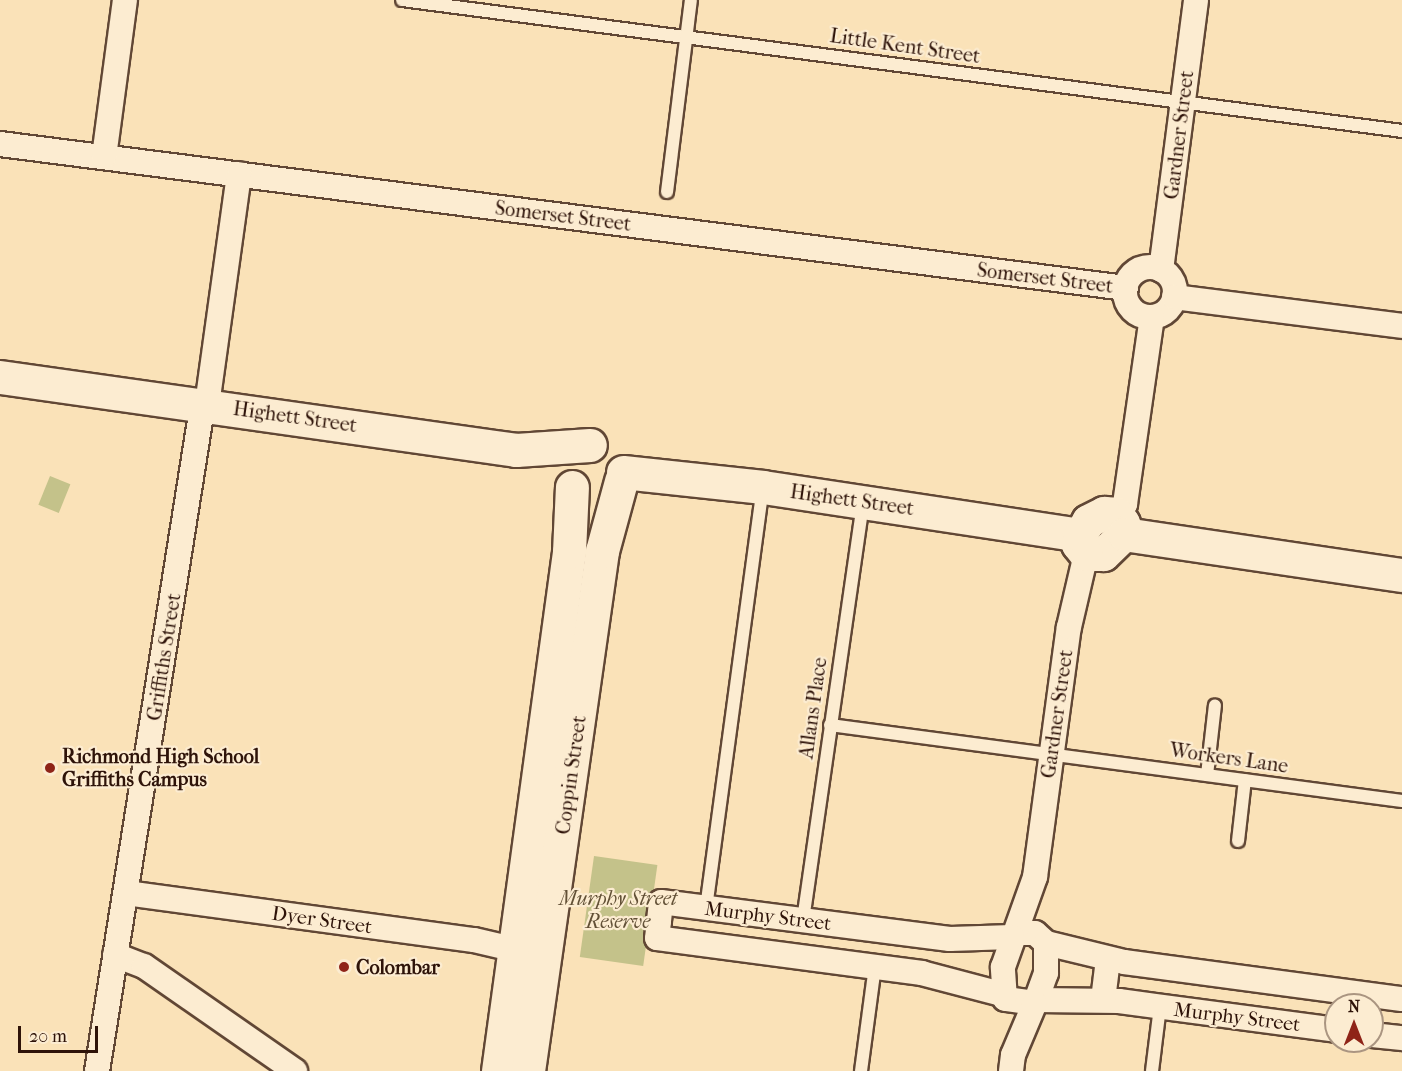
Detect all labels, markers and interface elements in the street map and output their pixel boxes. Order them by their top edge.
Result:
street label: Little Kent Street [828,24,982,68]
street label: Gardner Street [1159,69,1199,201]
street label: Somerset Street [494,196,632,236]
street label: Somerset Street [976,258,1114,298]
street label: Highett Street [232,396,358,438]
street label: Highett Street [789,479,915,521]
street label: Griffiths Street [142,591,186,723]
street label: Gardner Street [1036,648,1078,780]
street label: Allans Place [794,656,832,760]
street label: Coppin Street [551,714,591,836]
street label: Workers Lane [1168,738,1290,778]
place label: Richmond High School Griffiths Campus [62,744,259,791]
marker: Richmond High School Griffiths Campus [43,761,57,775]
park label: Murphy Street Reserve [559,887,677,934]
street label: Murphy Street [703,896,833,936]
street label: Dyer Street [270,901,374,939]
place label: Colombar [356,955,440,979]
marker: Colombar [337,960,351,974]
north arrow [1324,993,1384,1053]
street label: Murphy Street [1172,997,1302,1037]
text: N [1348,997,1360,1016]
scale bar [21,1014,100,1052]
text: 20 m [29,1026,67,1047]

